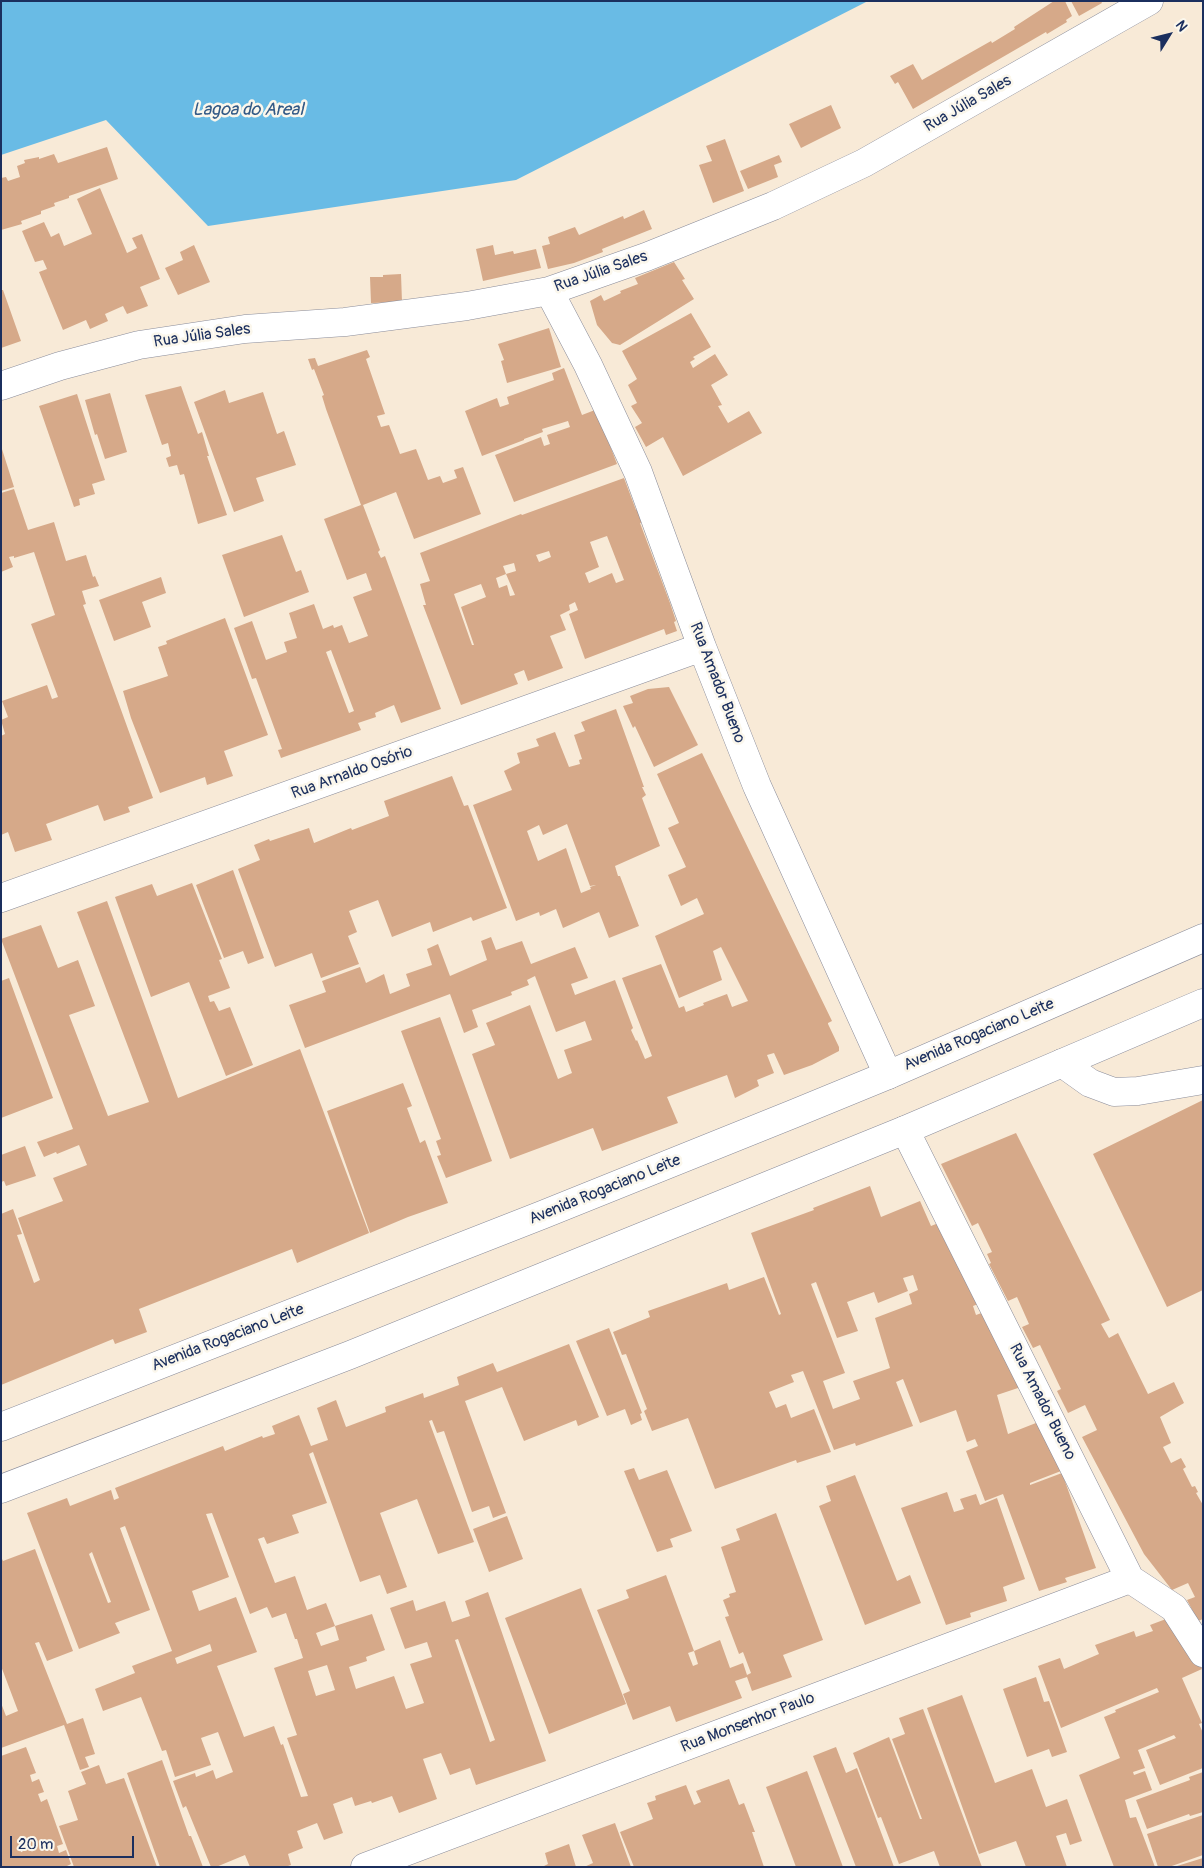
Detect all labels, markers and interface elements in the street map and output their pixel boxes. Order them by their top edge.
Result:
north arrow [1144,10,1194,60]
text: N [1172,17,1191,35]
street label: Rua Júlia Sales [921,71,1015,137]
water label: Lagoa do Areal [193,99,303,121]
street label: Rua Júlia Sales [552,247,650,297]
street label: Rua Júlia Sales [152,320,252,352]
street label: Rua Amador Bueno [685,620,749,746]
street label: Rua Arnaldo Osório [289,742,415,804]
street label: Avenida Rogaciano Leite [901,995,1057,1075]
street label: Avenida Rogaciano Leite [526,1151,684,1229]
street label: Avenida Rogaciano Leite [149,1300,307,1376]
street label: Rua Amador Bueno [1004,1341,1080,1463]
street label: Rua Monsenhor Paulo [678,1689,818,1757]
scale bar [12,1826,136,1858]
text: 20 m [18,1835,53,1854]

